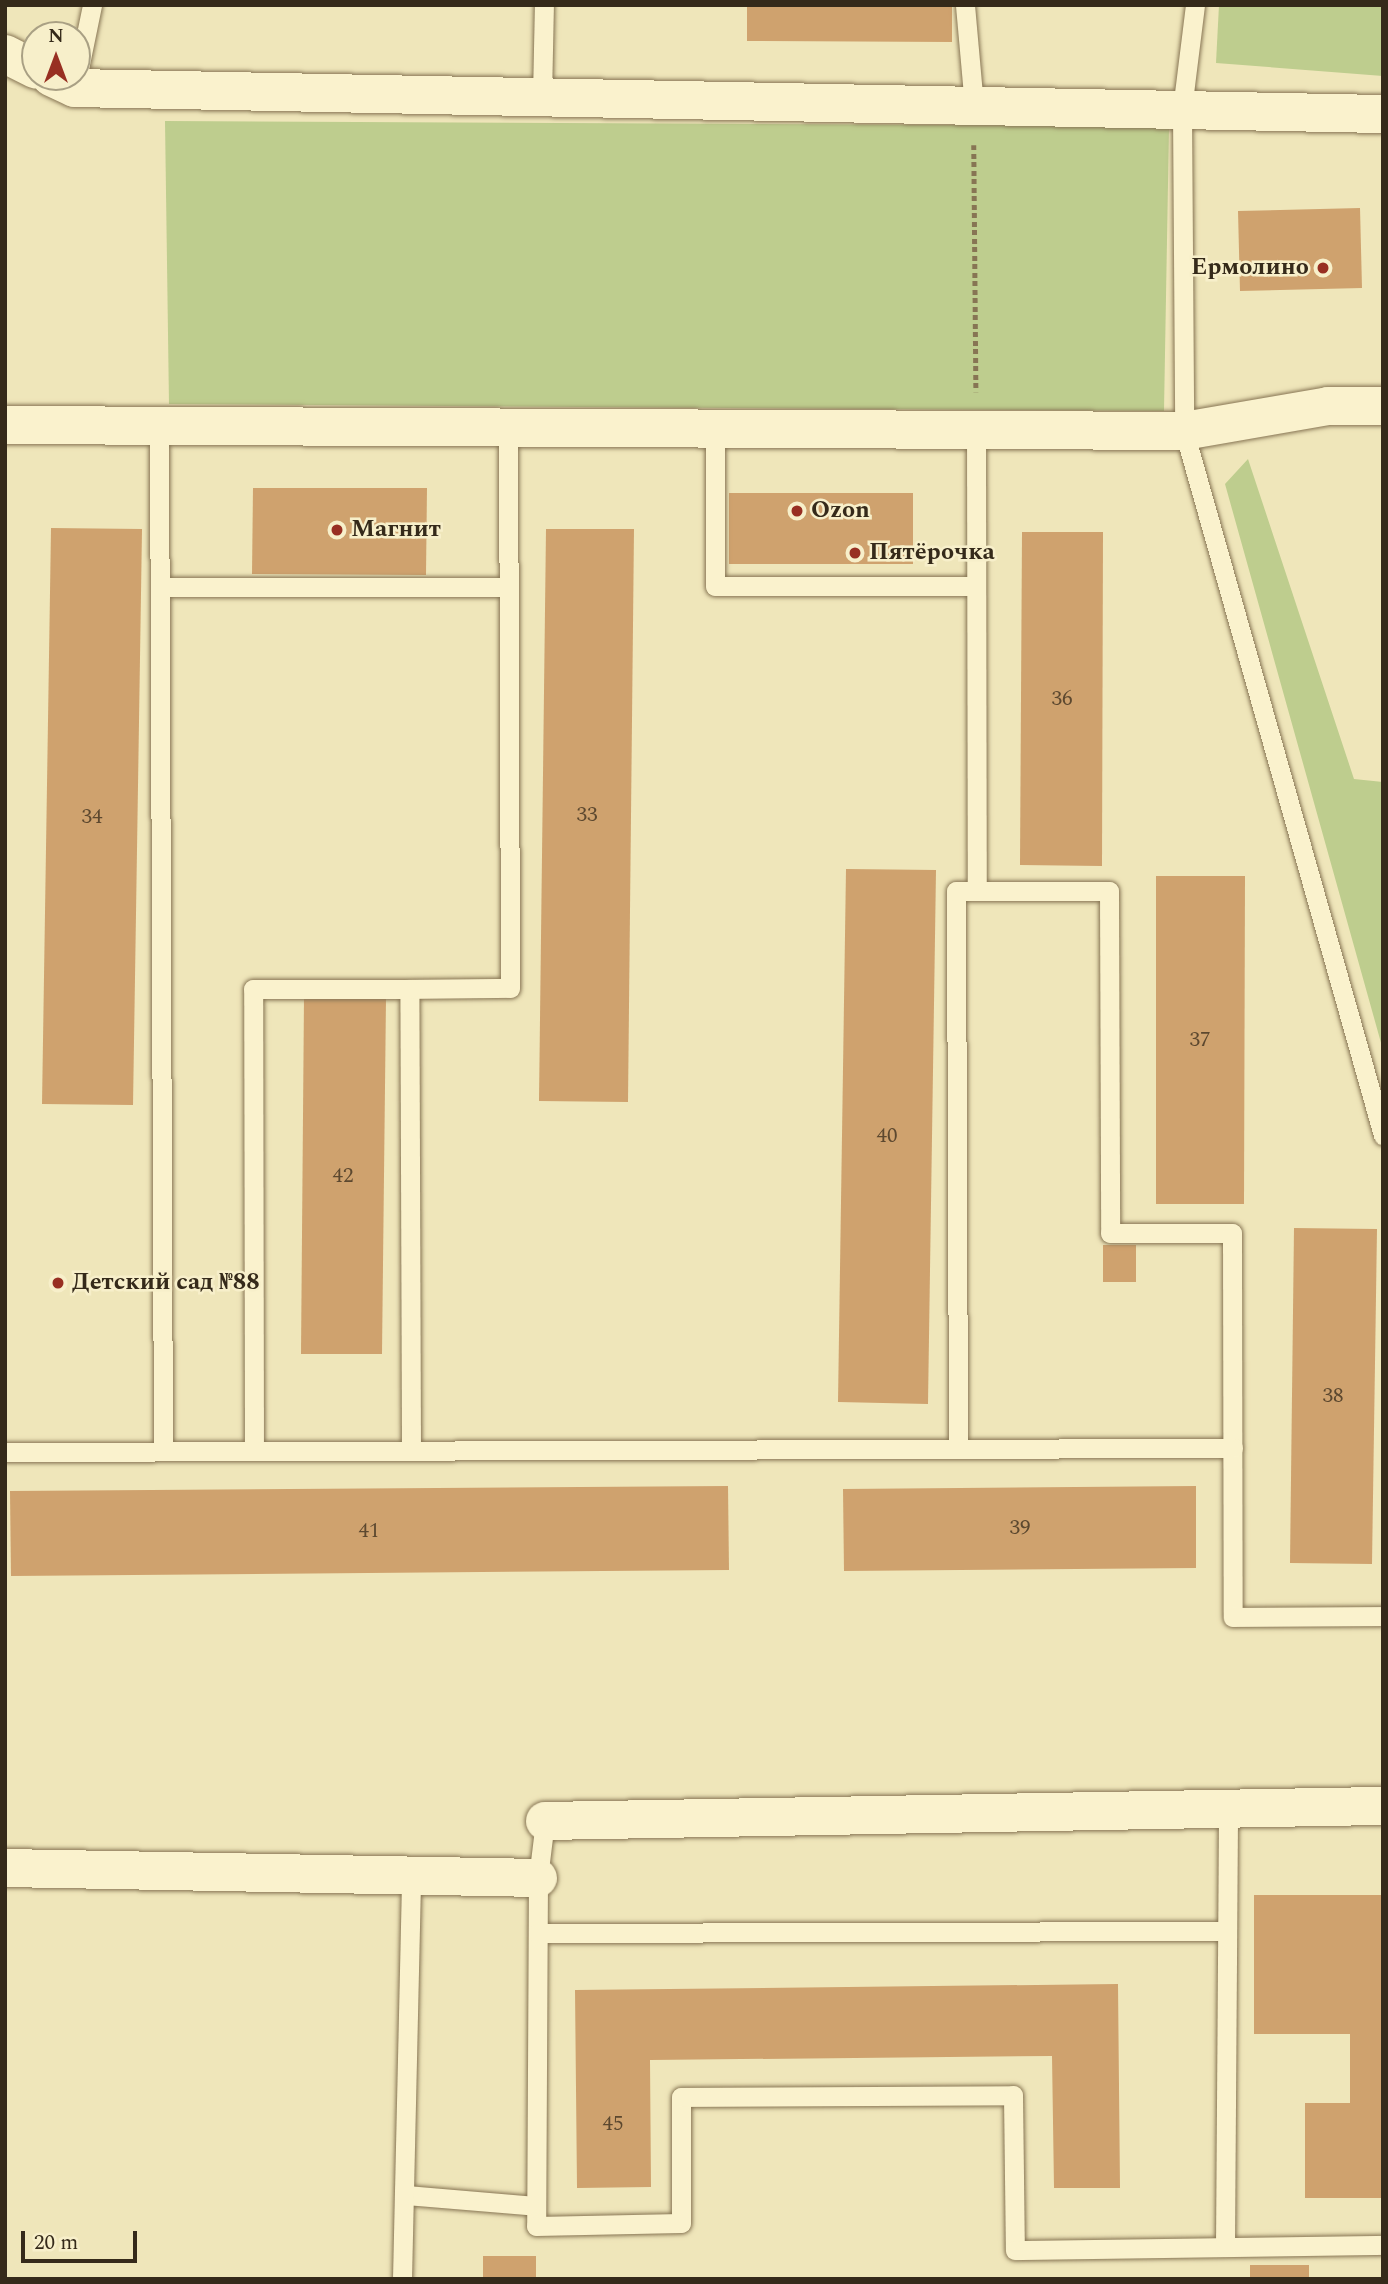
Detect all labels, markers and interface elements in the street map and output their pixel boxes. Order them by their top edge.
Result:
north arrow [21,21,91,91]
text: N [48,22,64,51]
place label: Ермолино [1191,254,1309,282]
marker: Ермолино [1315,260,1331,276]
place label: Ozon [811,497,870,525]
marker: Ozon [789,503,805,519]
place label: Магнит [351,516,441,544]
marker: Магнит [329,522,345,538]
place label: Пятёрочка [869,539,995,567]
marker: Пятёрочка [847,545,863,561]
house number: 36 [1052,686,1072,712]
house number: 33 [577,802,597,828]
house number: 34 [82,804,102,830]
house number: 37 [1190,1027,1210,1053]
house number: 40 [877,1123,897,1149]
house number: 42 [333,1163,353,1189]
place label: Детский сад №88 [72,1269,260,1297]
marker: Детский сад №88 [50,1275,66,1291]
house number: 38 [1323,1383,1343,1409]
house number: 39 [1010,1515,1030,1541]
house number: 41 [359,1518,379,1544]
house number: 45 [603,2111,623,2137]
scale bar [24,2218,140,2262]
text: 20 m [34,2227,78,2259]

